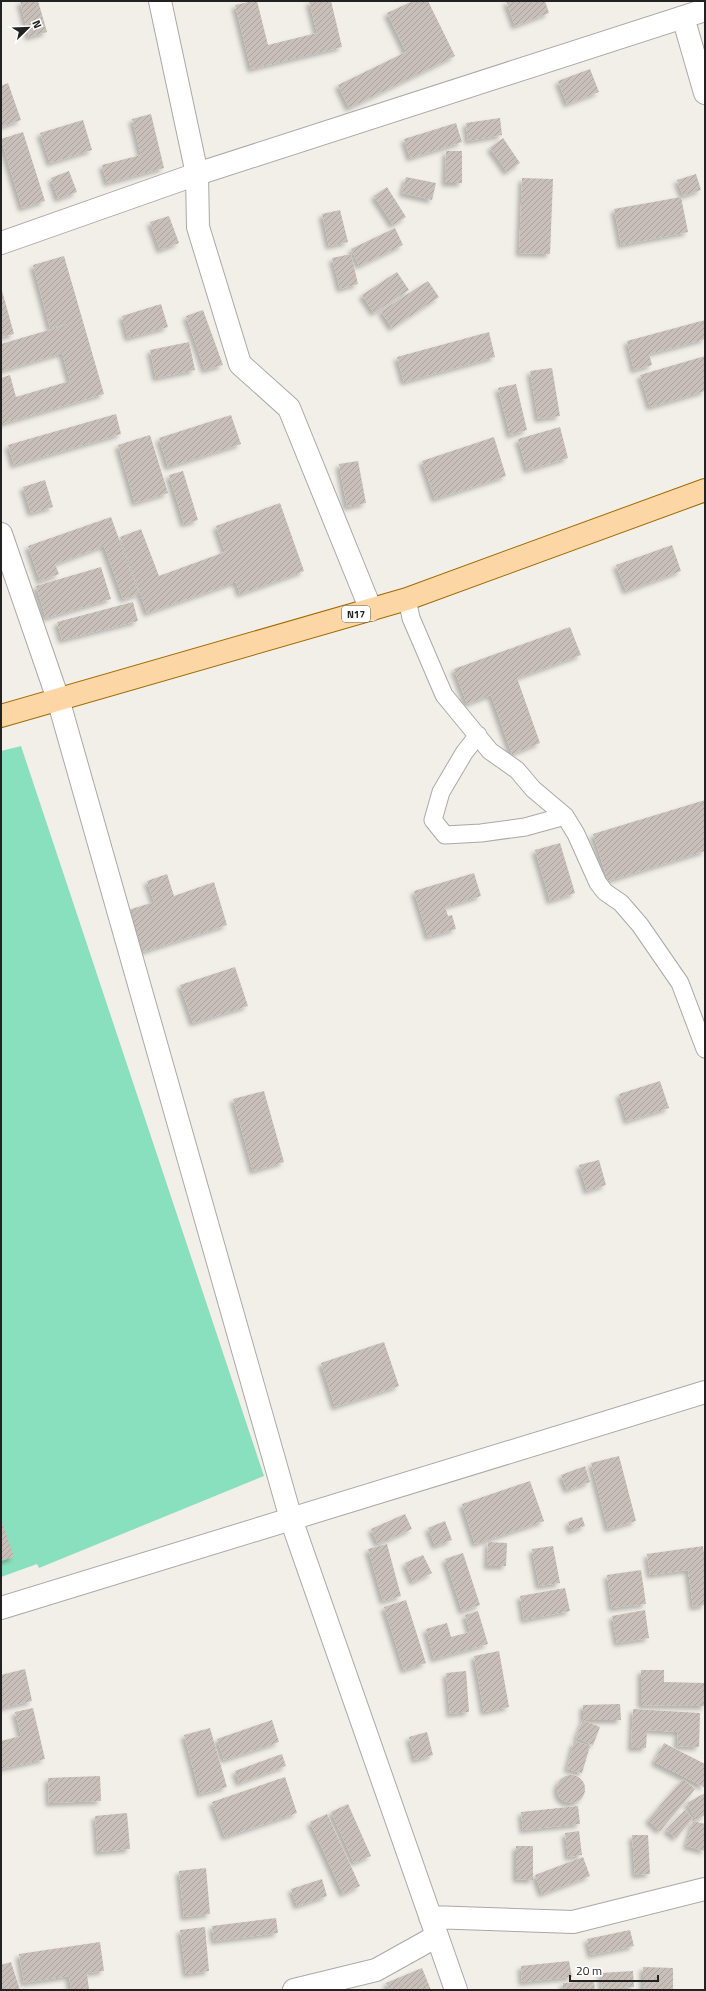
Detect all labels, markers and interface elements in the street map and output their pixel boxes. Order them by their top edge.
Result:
north arrow [8,8,48,48]
text: N [28,17,46,31]
road number: N17 [342,606,370,622]
scale bar [570,1957,658,1983]
text: 20 m [576,1961,602,1980]

